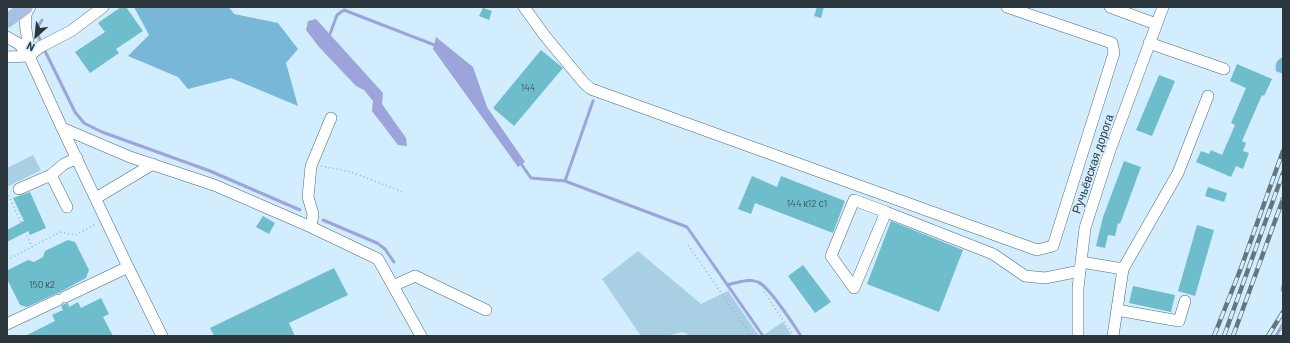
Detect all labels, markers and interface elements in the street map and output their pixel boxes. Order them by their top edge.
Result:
north arrow [16,16,56,56]
text: N [24,40,37,55]
house number: 144 [521,82,535,94]
street label: Ручьёвская дорога [1069,112,1117,216]
house number: 144 к12 с1 [787,198,827,210]
house number: 150 к2 [29,279,55,291]

